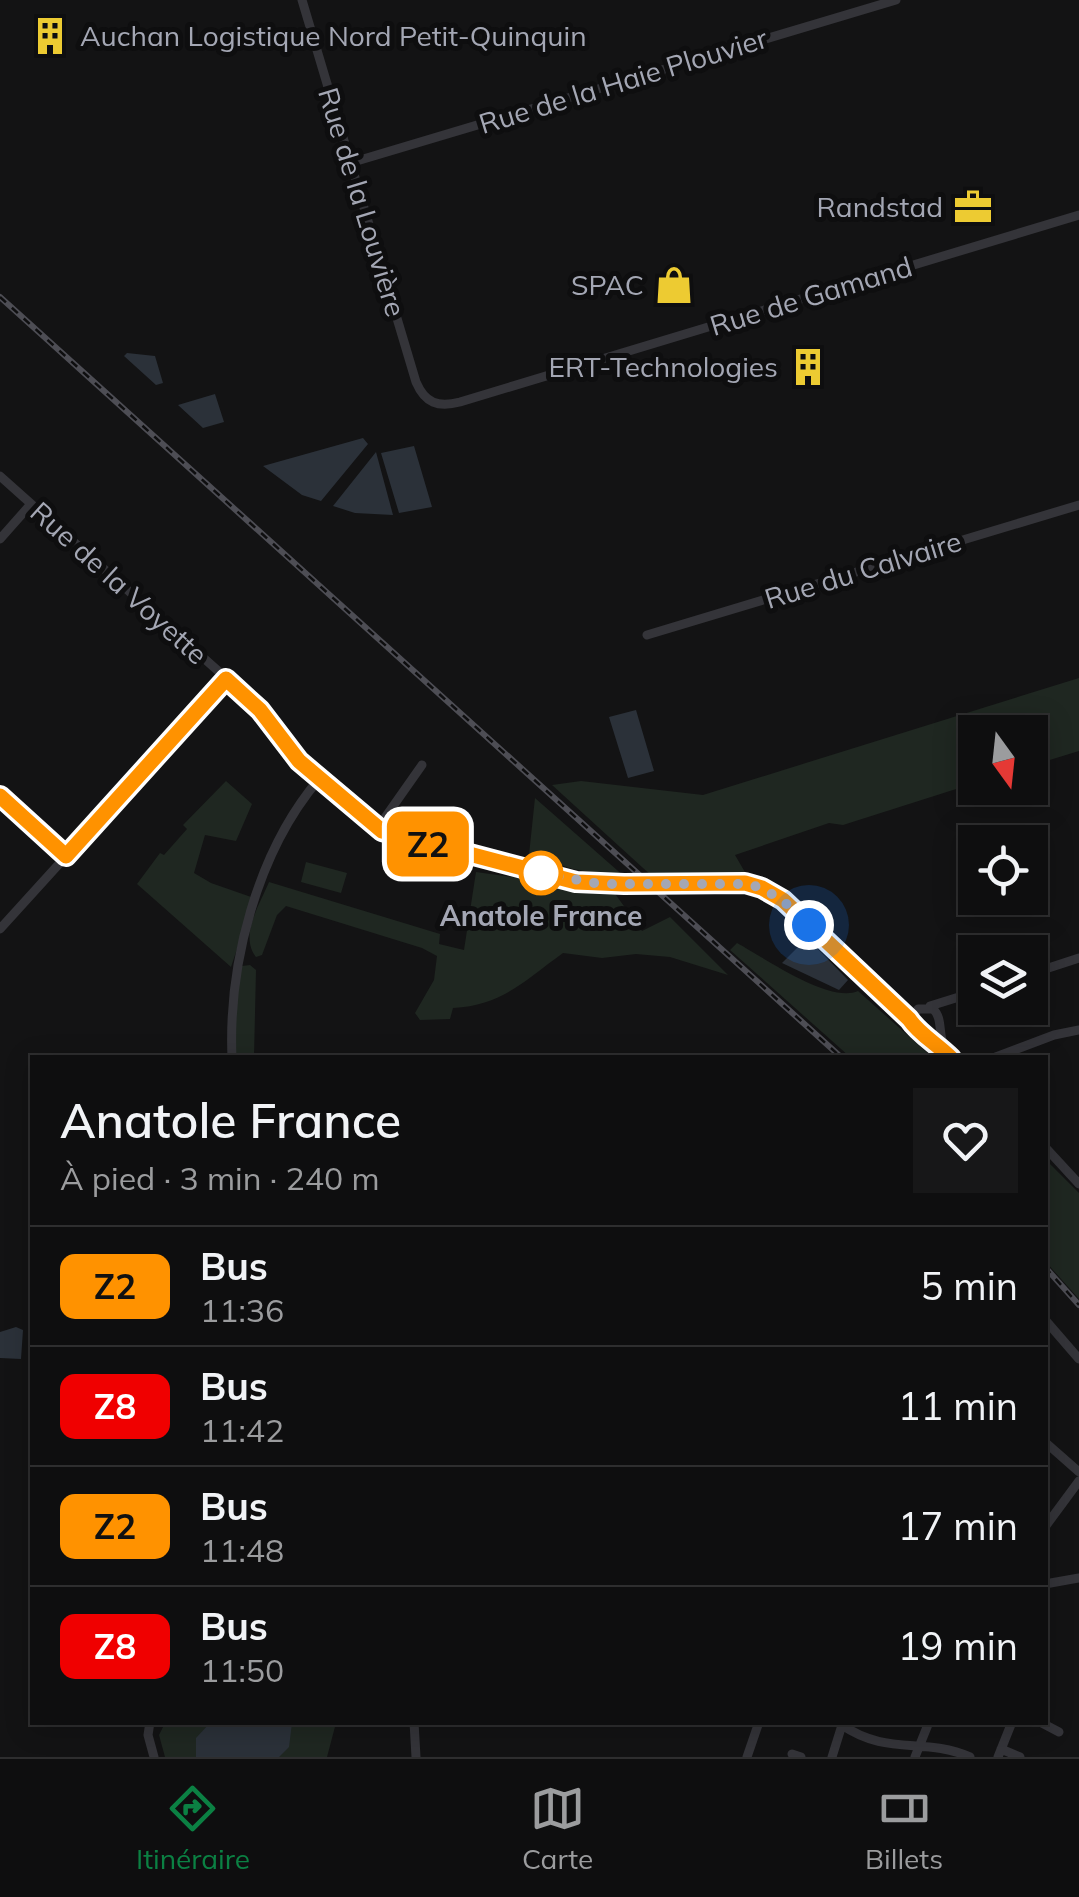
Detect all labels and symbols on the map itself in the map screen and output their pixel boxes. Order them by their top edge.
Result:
building icon: Auchan Logistique Nord Petit-Quinquin [29,15,71,57]
place label: Auchan Logistique Nord Petit-Quinquin [80,18,587,53]
street label: Rue de la Haie Plouvier [474,20,772,141]
street label: Rue de la Louvière [311,83,414,321]
office icon: Randstad [952,186,994,228]
place label: Randstad [817,189,943,224]
street label: Rue de Gamand [706,248,916,343]
shop icon: SPAC [653,264,695,306]
place label: SPAC [571,267,644,302]
building icon: ERT-Technologies [787,346,829,388]
place label: ERT-Technologies [548,349,778,384]
street label: Rue de la Voyette [24,494,215,671]
street label: Rue du Calvaire [760,523,965,616]
north arrow [958,715,1048,805]
line badge: Z2 [383,812,473,876]
marker: Anatole France [520,852,562,894]
place label: Anatole France [440,898,642,933]
your location [784,900,834,950]

